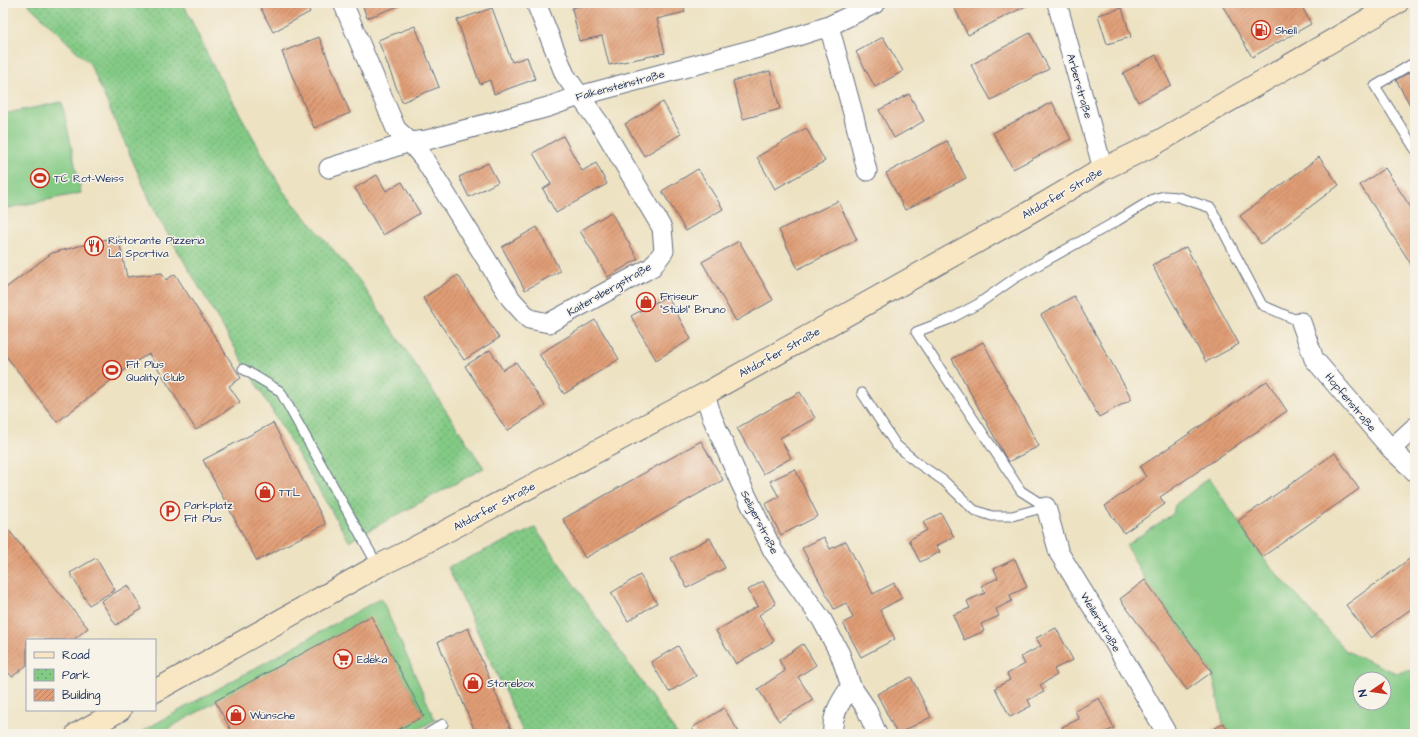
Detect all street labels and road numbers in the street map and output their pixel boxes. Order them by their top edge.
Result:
street label: Arberstraße [1063,52,1096,120]
street label: Falkensteinstraße [574,66,666,105]
street label: Altdorfer Straße [1019,164,1105,223]
street label: Kaitersbergstraße [564,259,655,321]
street label: Altdorfer Straße [736,324,823,381]
street label: Hopfenstraße [1322,370,1380,435]
street label: Altdorfer Straße [451,478,538,534]
street label: Seligerstraße [736,488,782,557]
street label: Weilerstraße [1077,590,1124,655]

